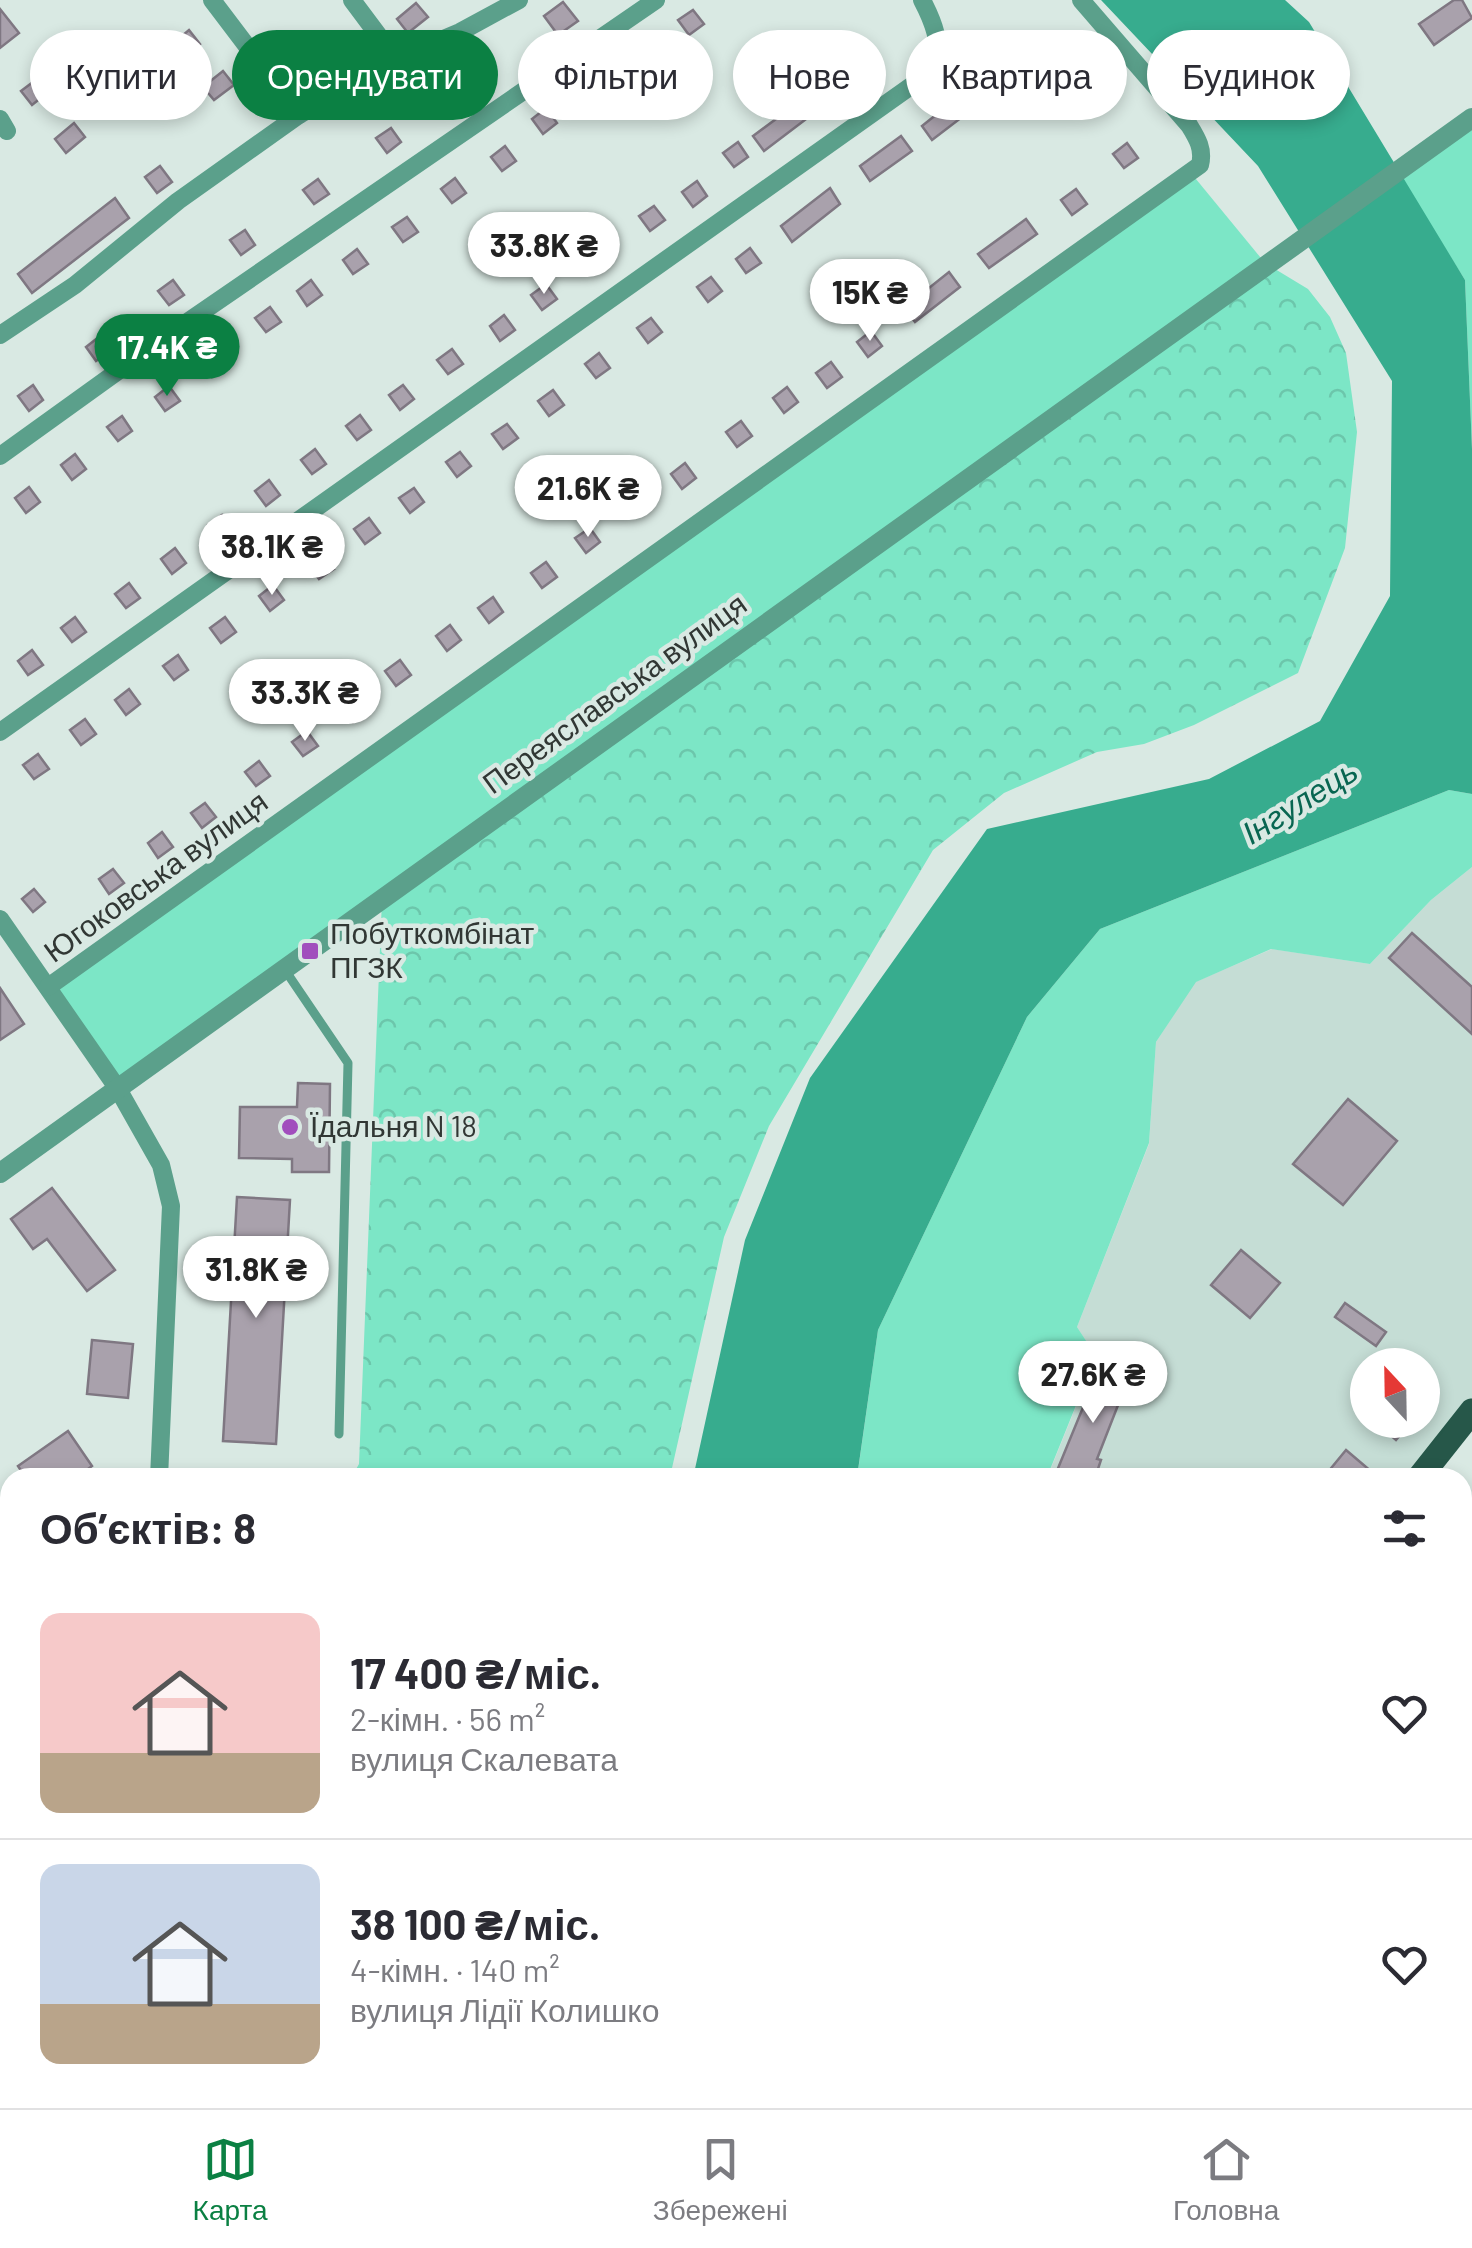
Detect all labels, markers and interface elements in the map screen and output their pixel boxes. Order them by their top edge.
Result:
chip: Купити [30,30,212,120]
chip: Орендувати [232,30,498,120]
chip: Фільтри [518,30,713,120]
chip: Нове [733,30,886,120]
chip: Квартира [906,30,1127,120]
chip: Будинок [1147,30,1350,120]
pin: 33.8K ₴ [452,212,636,297]
text: 33.8K ₴ [490,225,598,263]
pin: 15K ₴ [800,259,940,344]
text: 15K ₴ [832,272,908,310]
pin: 17.4K ₴ [75,314,259,399]
text: 17.4K ₴ [117,327,217,365]
pin: 21.6K ₴ [496,455,680,540]
text: 21.6K ₴ [537,468,639,506]
pin: 38.1K ₴ [180,513,364,598]
text: 38.1K ₴ [221,526,323,564]
street label: Переяславська вулиця [475,585,753,800]
pin: 33.3K ₴ [213,659,397,744]
text: 33.3K ₴ [251,672,359,710]
water label: Інгулець [1234,750,1364,851]
street label: Югоковська вулиця [36,782,274,969]
place label: Побуткомбінат ПГЗК [330,914,534,984]
marker: Побуткомбінат ПГЗК [299,940,321,962]
place label: Їдальня N 18 [310,1107,477,1143]
marker: Їдальня N 18 [279,1116,301,1138]
pin: 31.8K ₴ [164,1236,348,1321]
text: 31.8K ₴ [205,1249,307,1287]
pin: 27.6K ₴ [1001,1341,1185,1426]
north arrow [1350,1348,1440,1438]
map controls [1350,1348,1440,1438]
text: 27.6K ₴ [1040,1354,1146,1392]
icon: filters [1377,1501,1432,1556]
text: Об’єктів: 8 [40,1502,256,1552]
text: 17 400 ₴/міс. [350,1647,601,1697]
icon: home [120,1653,240,1773]
icon: heart [1377,1686,1432,1741]
text: 2-кімн. · 56 m² [350,1699,545,1737]
text: вулиця Скалевата [350,1739,618,1777]
text: 38 100 ₴/міс. [350,1898,600,1948]
icon: home [120,1904,240,2024]
icon: heart [1377,1937,1432,1992]
text: 4-кімн. · 140 m² [350,1950,560,1988]
text: вулиця Лідії Колишко [350,1990,660,2028]
tab: Карта [193,2132,268,2227]
tab: Збережені [653,2132,788,2227]
tab: Головна [1173,2132,1279,2227]

